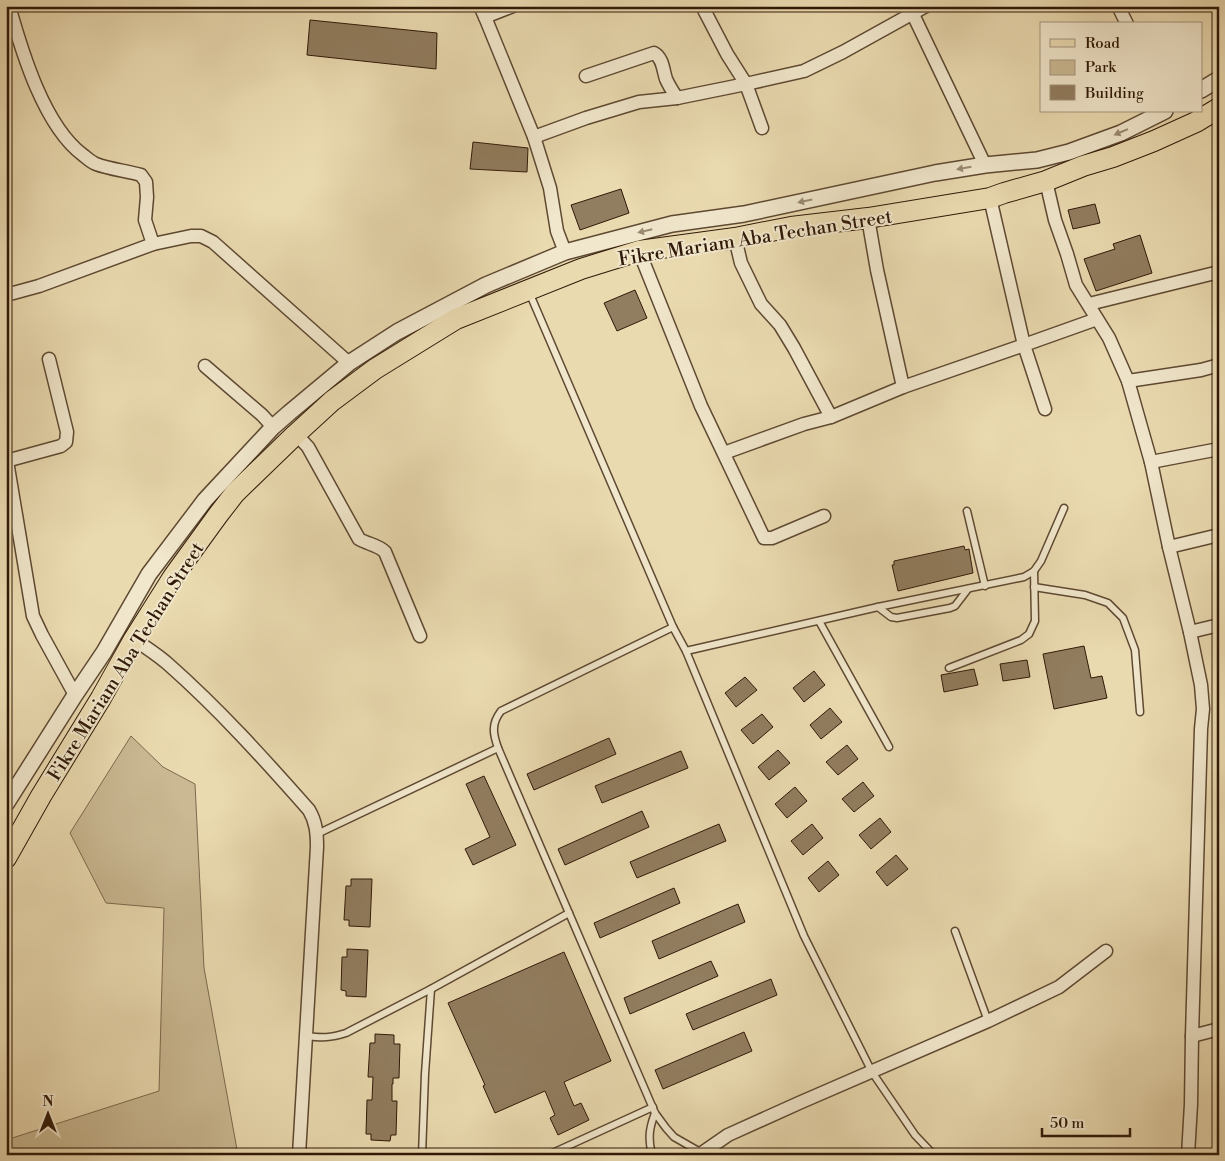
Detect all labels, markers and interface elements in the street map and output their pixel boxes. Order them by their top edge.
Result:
legend [1040,22,1202,112]
text: Road [1085,34,1120,53]
text: Park [1085,58,1117,77]
text: Building [1084,84,1144,103]
one-way arrow [1114,129,1128,137]
one-way arrow [955,165,971,173]
one-way arrow [797,197,812,205]
street label: Fikre Mariam Aba Techan Street [616,204,894,272]
one-way arrow [638,227,653,235]
street label: Fikre Mariam Aba Techan Street [42,537,210,785]
north arrow [22,1088,72,1138]
text: N [42,1093,54,1111]
scale bar [1042,1106,1130,1138]
text: 50 m [1050,1114,1084,1133]

